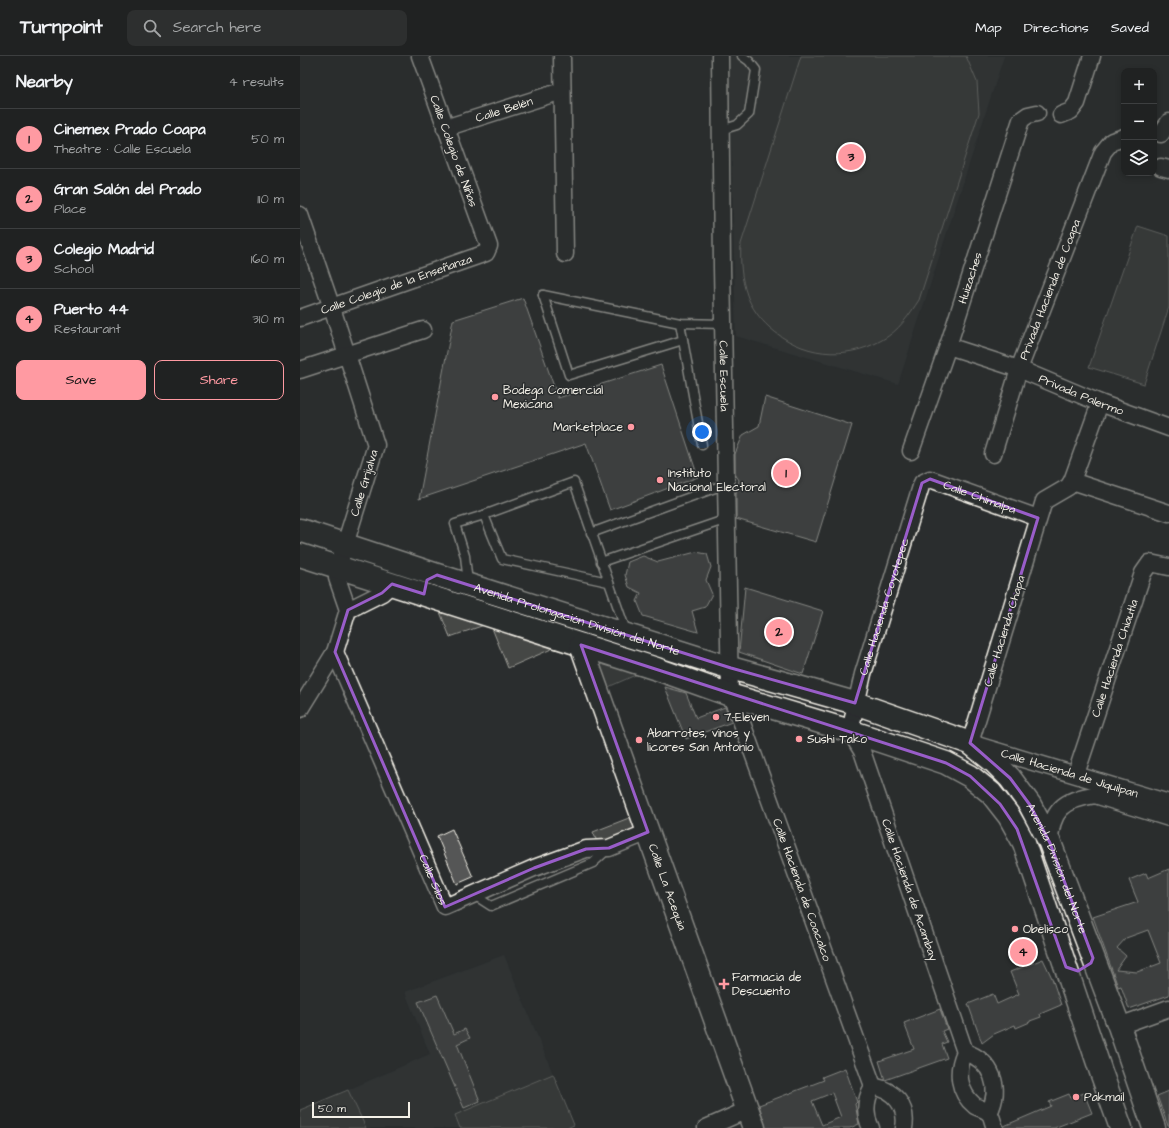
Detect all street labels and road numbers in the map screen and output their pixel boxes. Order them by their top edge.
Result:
street label: Calle Colegio de Niñas [424,93,482,210]
street label: Calle Belén [474,93,535,127]
street label: Privada Hacienda de Coapa [1015,217,1085,363]
street label: Huizaches [954,250,987,306]
street label: Calle Colegio de la Enseñanza [319,251,474,319]
street label: Calle Escuela [714,340,733,412]
street label: Privada Palermo [1036,370,1126,420]
street label: Calle Grijalva [346,448,383,519]
street label: Calle Chimalpa [941,476,1018,518]
street label: Calle Hacienda Coyotepec [855,535,914,677]
street label: Calle Hacienda Chapa [979,574,1029,689]
street label: Avenida Prolongación División del Norte [472,579,682,660]
street label: Calle Hacienda Chiautla [1087,597,1143,720]
street label: Calle Hacienda de Jiquilpan [999,745,1140,802]
street label: Avenida División del Norte [1022,800,1092,937]
street label: Calle Hacienda de Coacalco [768,816,835,964]
street label: Calle Hacienda de Acambay [876,817,942,964]
street label: Calle La Acequia [644,841,691,933]
street label: Calle Silos [414,852,451,908]

